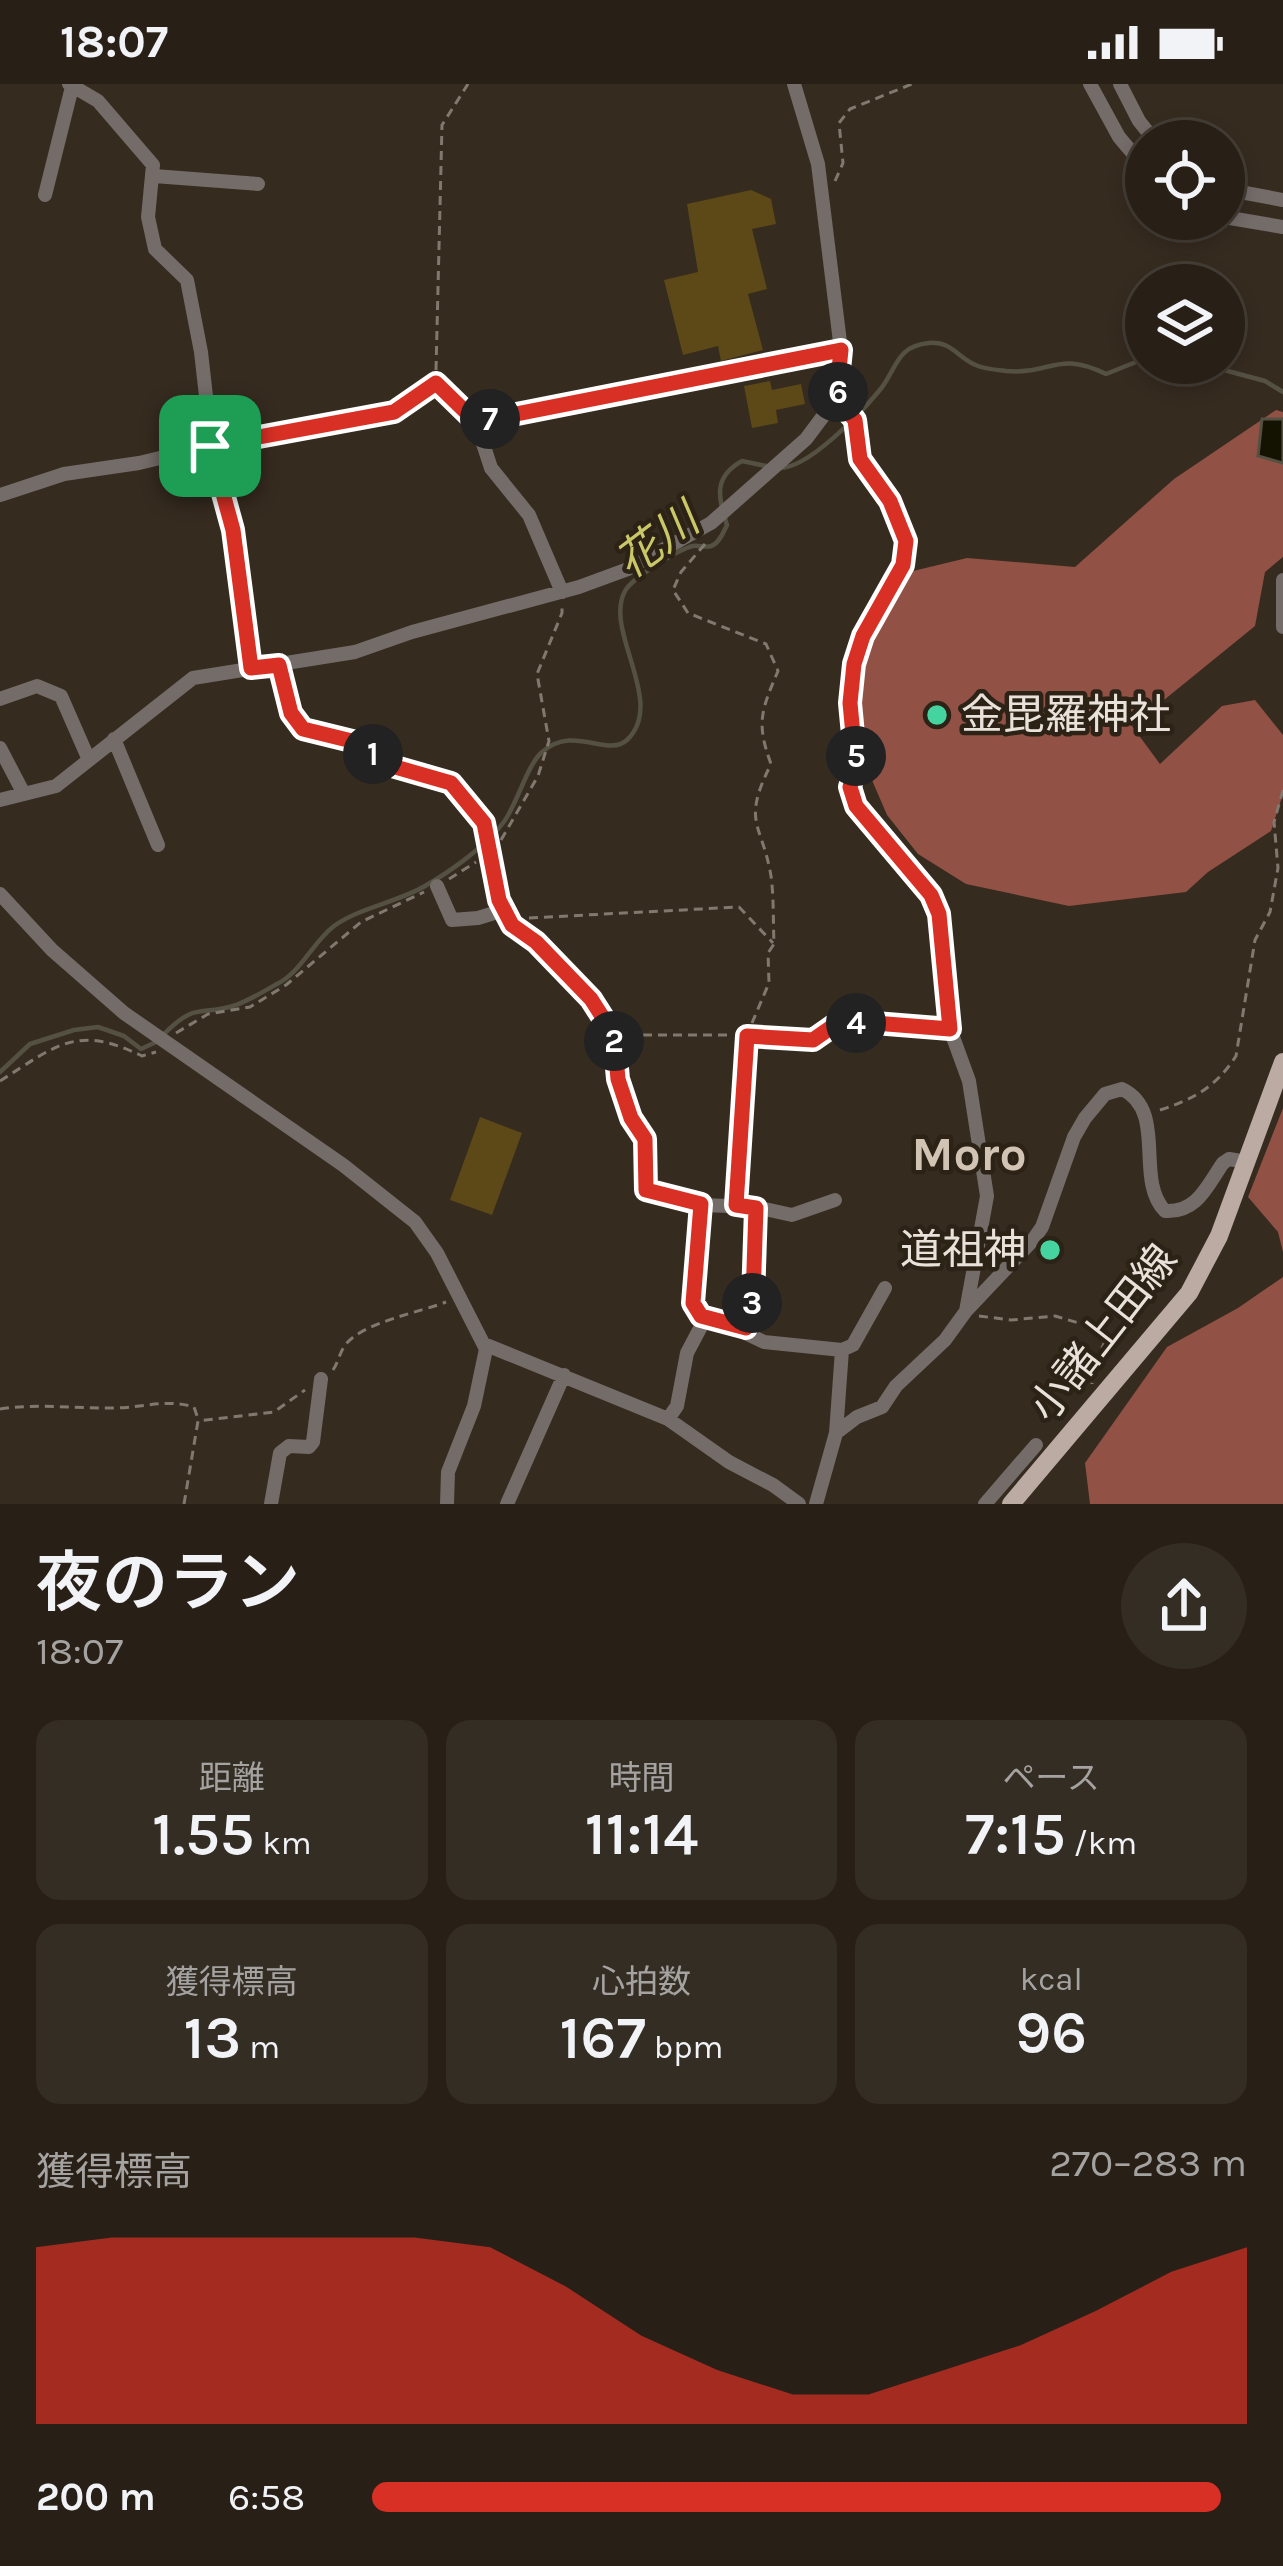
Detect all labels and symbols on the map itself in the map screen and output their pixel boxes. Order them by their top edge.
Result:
pin: 6 [808,362,868,422]
pin: 7 [460,389,520,449]
pin [159,395,261,497]
water label: 花川 [605,491,712,589]
place label: 金毘羅神社 [961,690,1171,740]
marker: 金毘羅神社 [924,702,950,728]
pin: 1 [343,724,403,784]
pin: 5 [826,726,886,786]
pin: 4 [826,993,886,1053]
pin: 2 [584,1011,644,1071]
district label: Moro [911,1126,1027,1182]
place label: 道祖神 [900,1225,1026,1275]
street label: 小諸上田線 [1019,1235,1187,1431]
marker: 道祖神 [1037,1237,1063,1263]
pin: 3 [722,1273,782,1333]

